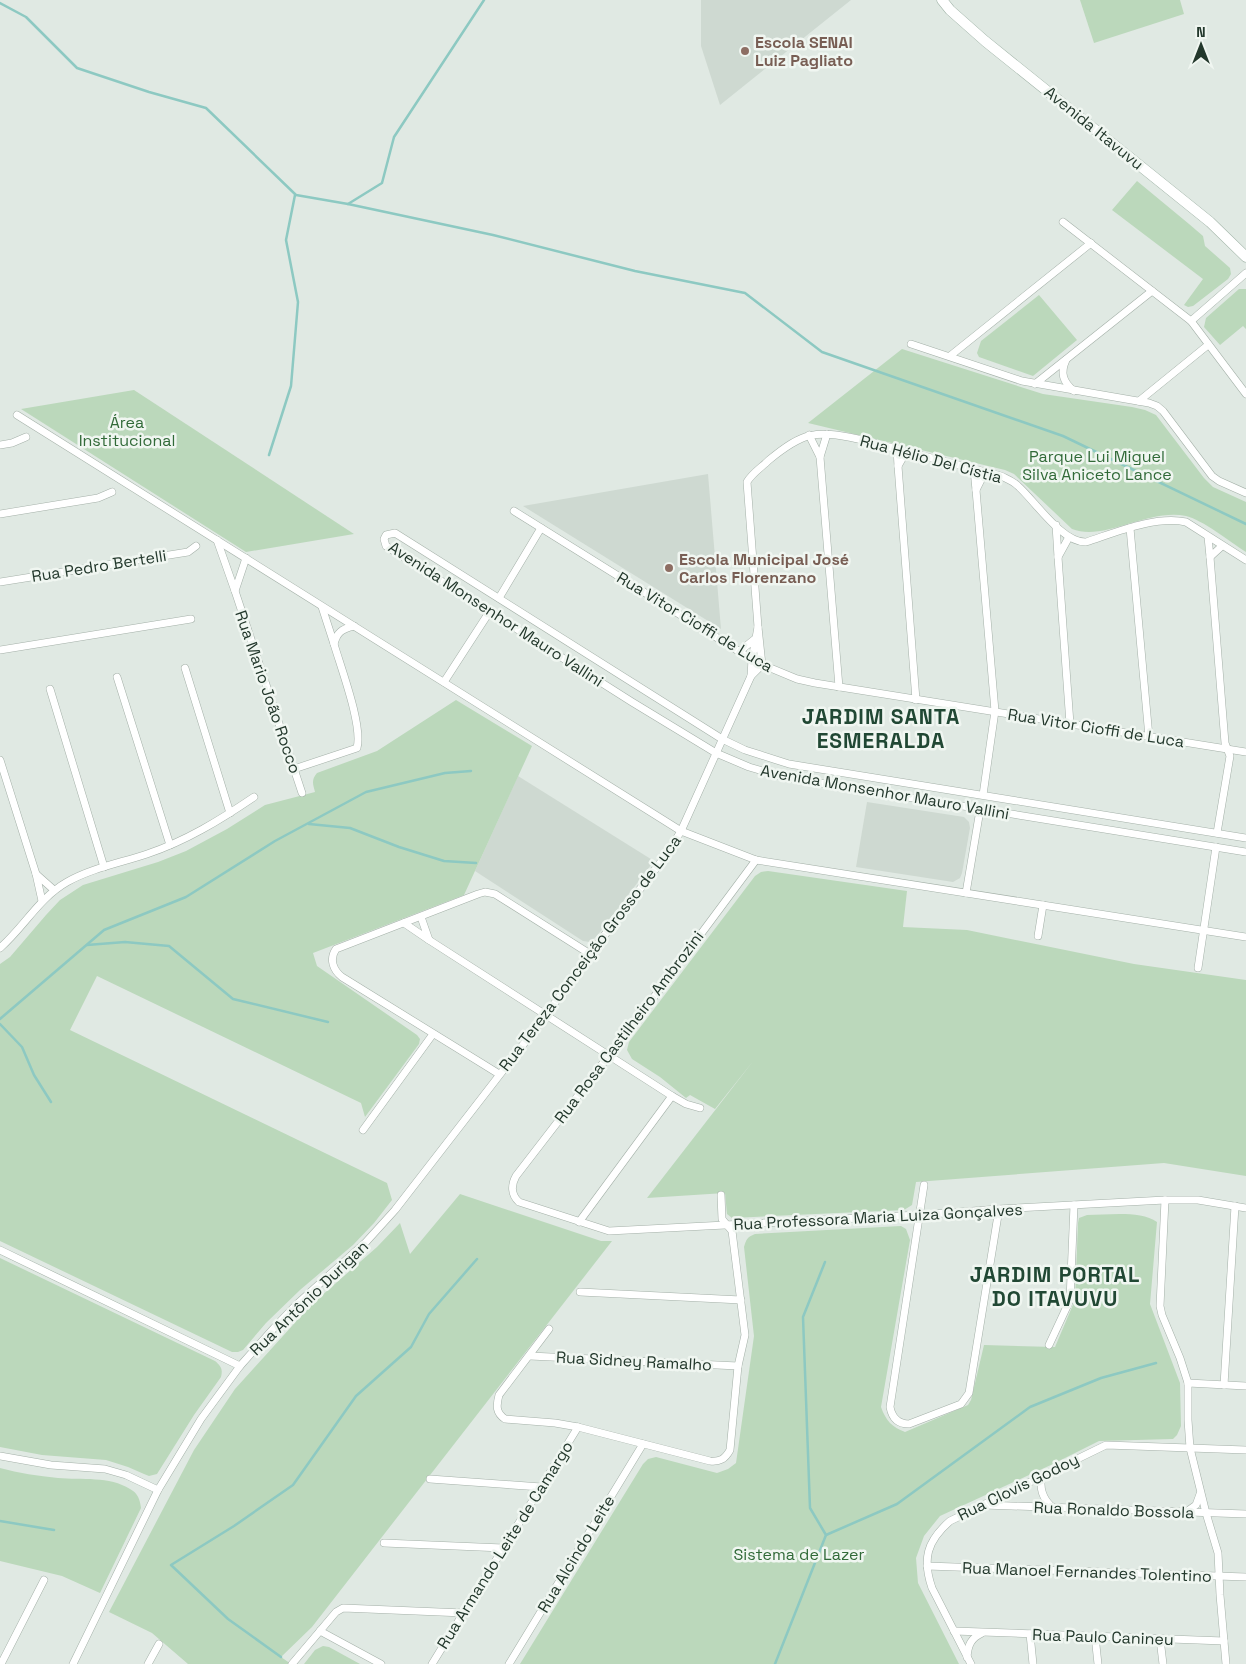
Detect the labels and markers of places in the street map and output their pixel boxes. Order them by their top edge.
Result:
place label: Escola SENAI Luiz Pagliato [755,32,853,71]
marker: Escola SENAI Luiz Pagliato [739,45,751,57]
place label: Escola Municipal José Carlos Florenzano [679,549,849,588]
marker: Escola Municipal José Carlos Florenzano [663,562,675,574]

